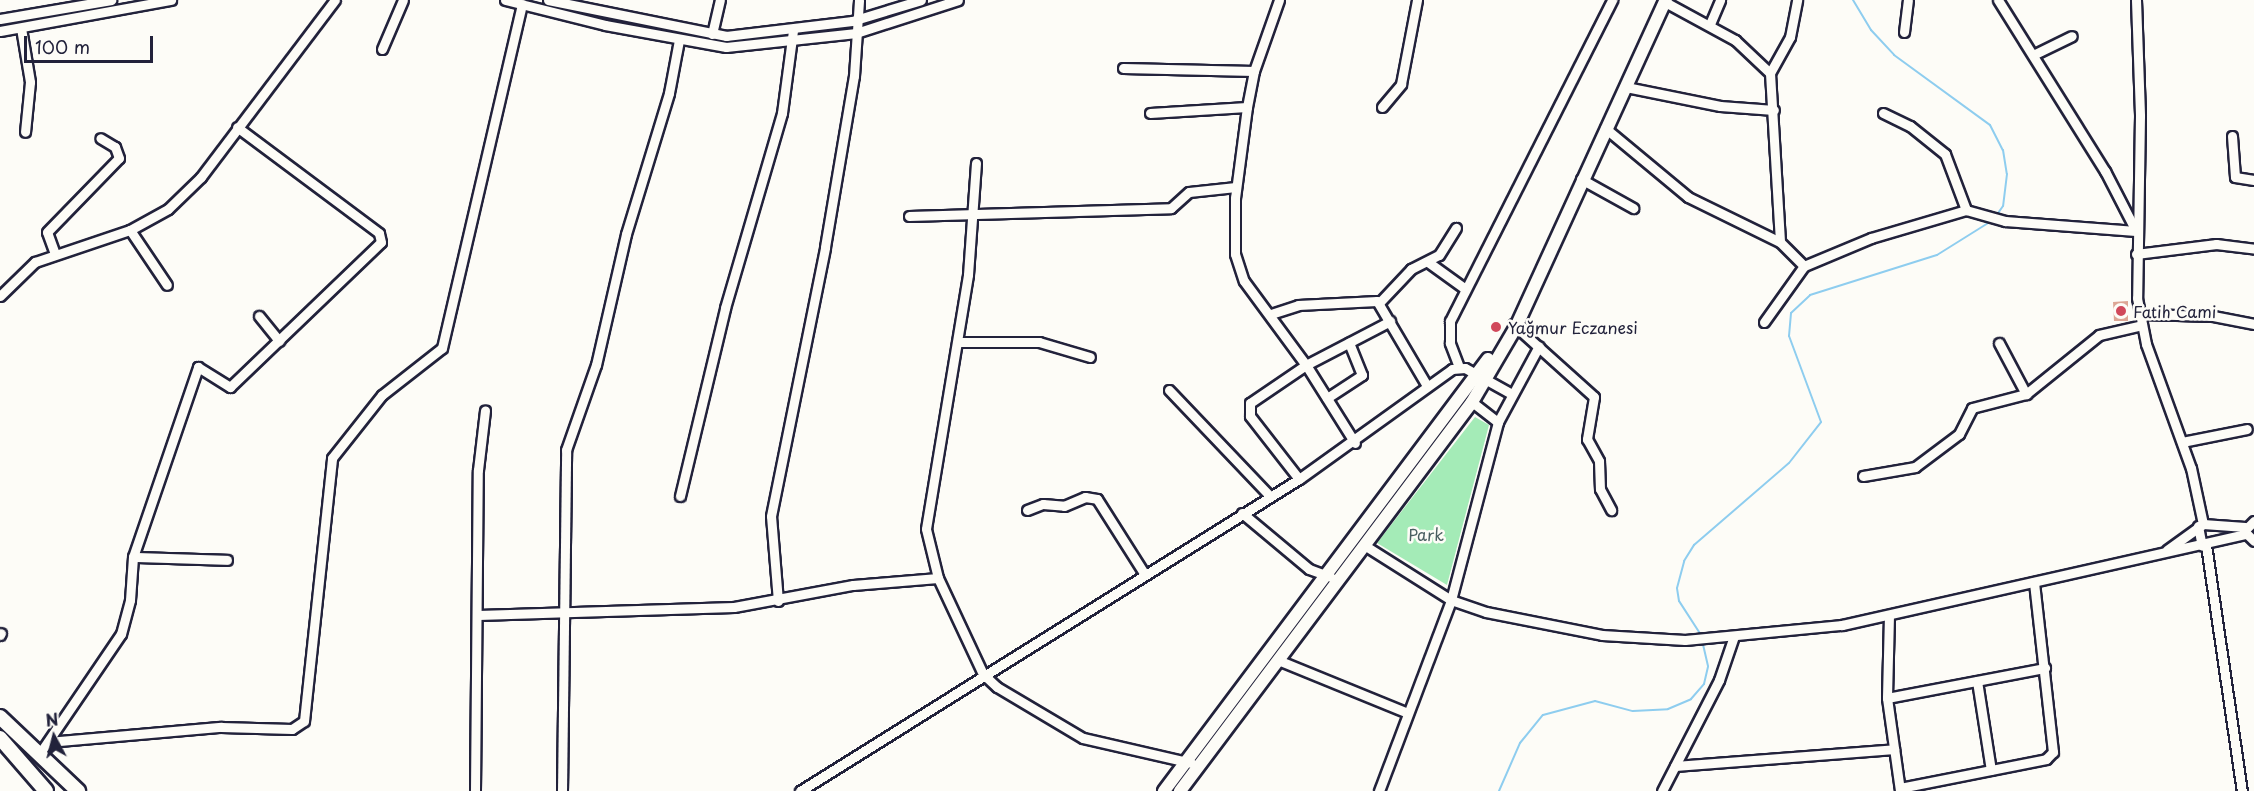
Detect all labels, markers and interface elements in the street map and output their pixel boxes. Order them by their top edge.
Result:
scale bar [27,24,156,62]
text: 100 m [35,33,90,60]
place label: Fatih Cami [2133,301,2217,321]
marker: Fatih Cami [2114,304,2128,318]
place label: Yağmur Eczanesi [1508,317,1636,337]
marker: Yağmur Eczanesi [1489,320,1503,334]
park label: Park [1408,524,1444,544]
text: N [44,706,60,732]
north arrow [24,707,84,767]

